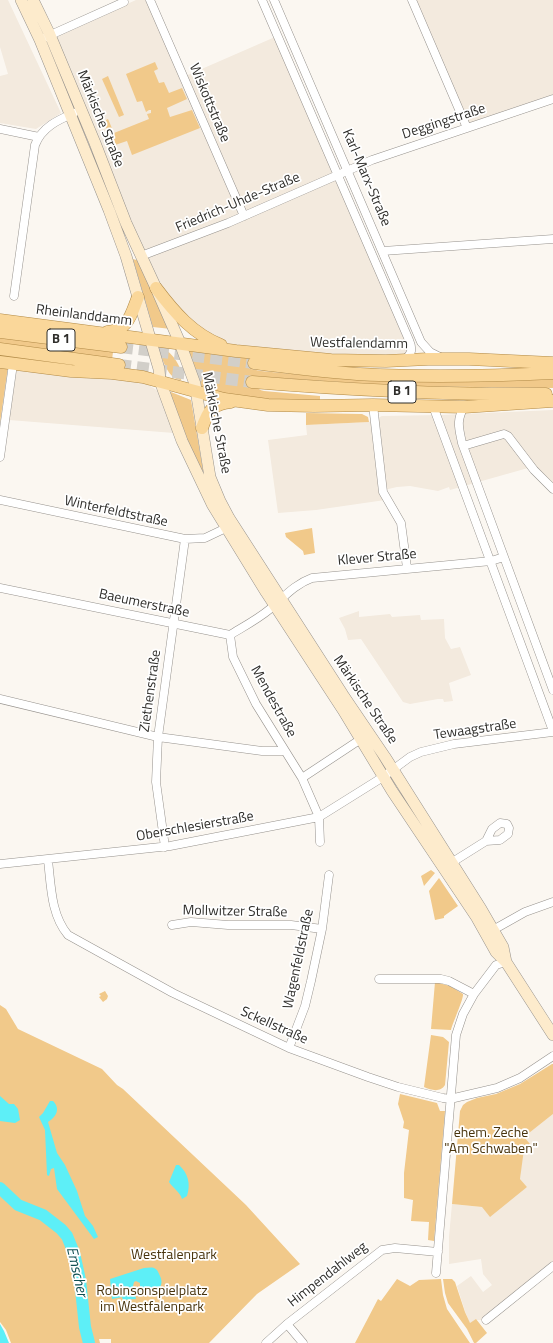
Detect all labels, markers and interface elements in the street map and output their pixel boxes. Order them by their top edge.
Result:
street label: Wiskottstraße [185,61,233,145]
street label: Märkische Straße [73,68,127,170]
street label: Deggingstraße [400,101,488,143]
street label: Karl-Marx-Straße [338,127,394,229]
street label: Friedrich-Uhde-Straße [173,169,303,237]
street label: Rheinlanddamm [35,302,133,330]
road number: B 1 [47,329,75,351]
street label: Westfalendamm [310,335,408,353]
street label: Märkische Straße [198,371,234,475]
road number: B 1 [388,381,416,403]
street label: Winterfeldtstraße [63,493,169,531]
street label: Klever Straße [337,546,417,570]
street label: Baeumerstraße [97,586,191,622]
street label: Ziethenstraße [137,649,165,733]
street label: Märkische Straße [329,653,401,747]
street label: Mendestraße [246,663,300,741]
street label: Tewaagstraße [433,716,517,744]
street label: Oberschlesierstraße [135,808,255,846]
street label: Mollwitzer Straße [182,903,288,921]
street label: Wagenfeldstraße [280,908,318,1010]
street label: Sckellstraße [238,1004,310,1048]
park label: ehem. Zeche "Am Schwaben" [444,1126,538,1158]
street label: Himpendahlweg [285,1239,371,1311]
water label: Emscher [62,1245,90,1299]
park label: Westfalenpark [131,1248,217,1264]
park label: Robinsonspielplatz im Westfalenpark [96,1284,208,1316]

